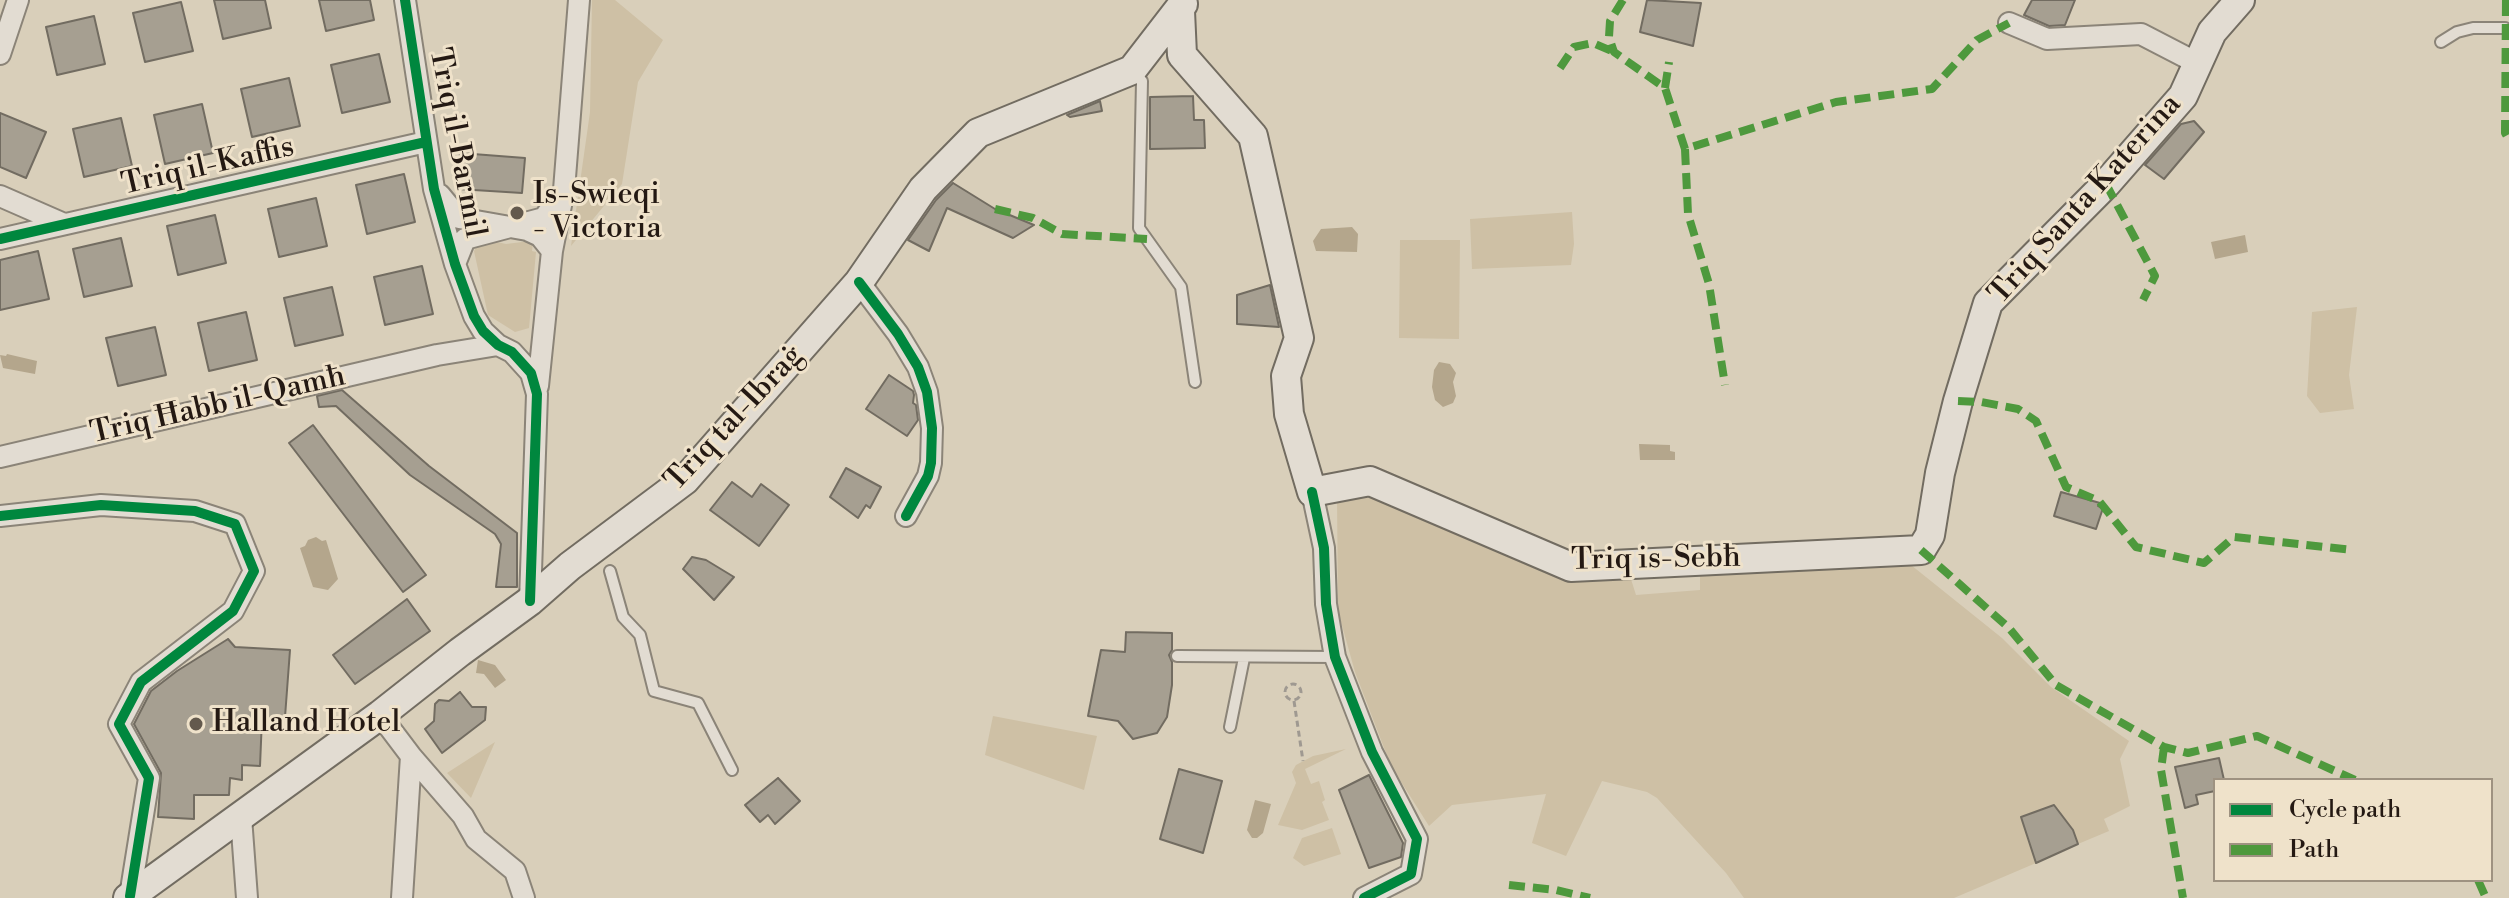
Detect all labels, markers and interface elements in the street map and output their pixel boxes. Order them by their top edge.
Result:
street label: Triq il-Barmil [420,45,492,241]
street label: Triq Santa Katerina [1982,88,2190,312]
street label: Triq il-Kaffis [118,130,298,204]
place label: Is-Swieqi - Victoria [533,178,662,248]
marker: Is-Swieqi - Victoria [508,204,526,222]
street label: Triq tal-Ibraġ [658,339,812,499]
street label: Triq Ħabb il-Qamħ [87,359,349,453]
street label: Triq is-Sebħ [1571,541,1741,579]
place label: Halland Hotel [212,706,400,742]
marker: Halland Hotel [187,715,205,733]
legend [2213,778,2493,882]
text: Cycle path [2289,795,2401,825]
text: Path [2289,835,2339,865]

